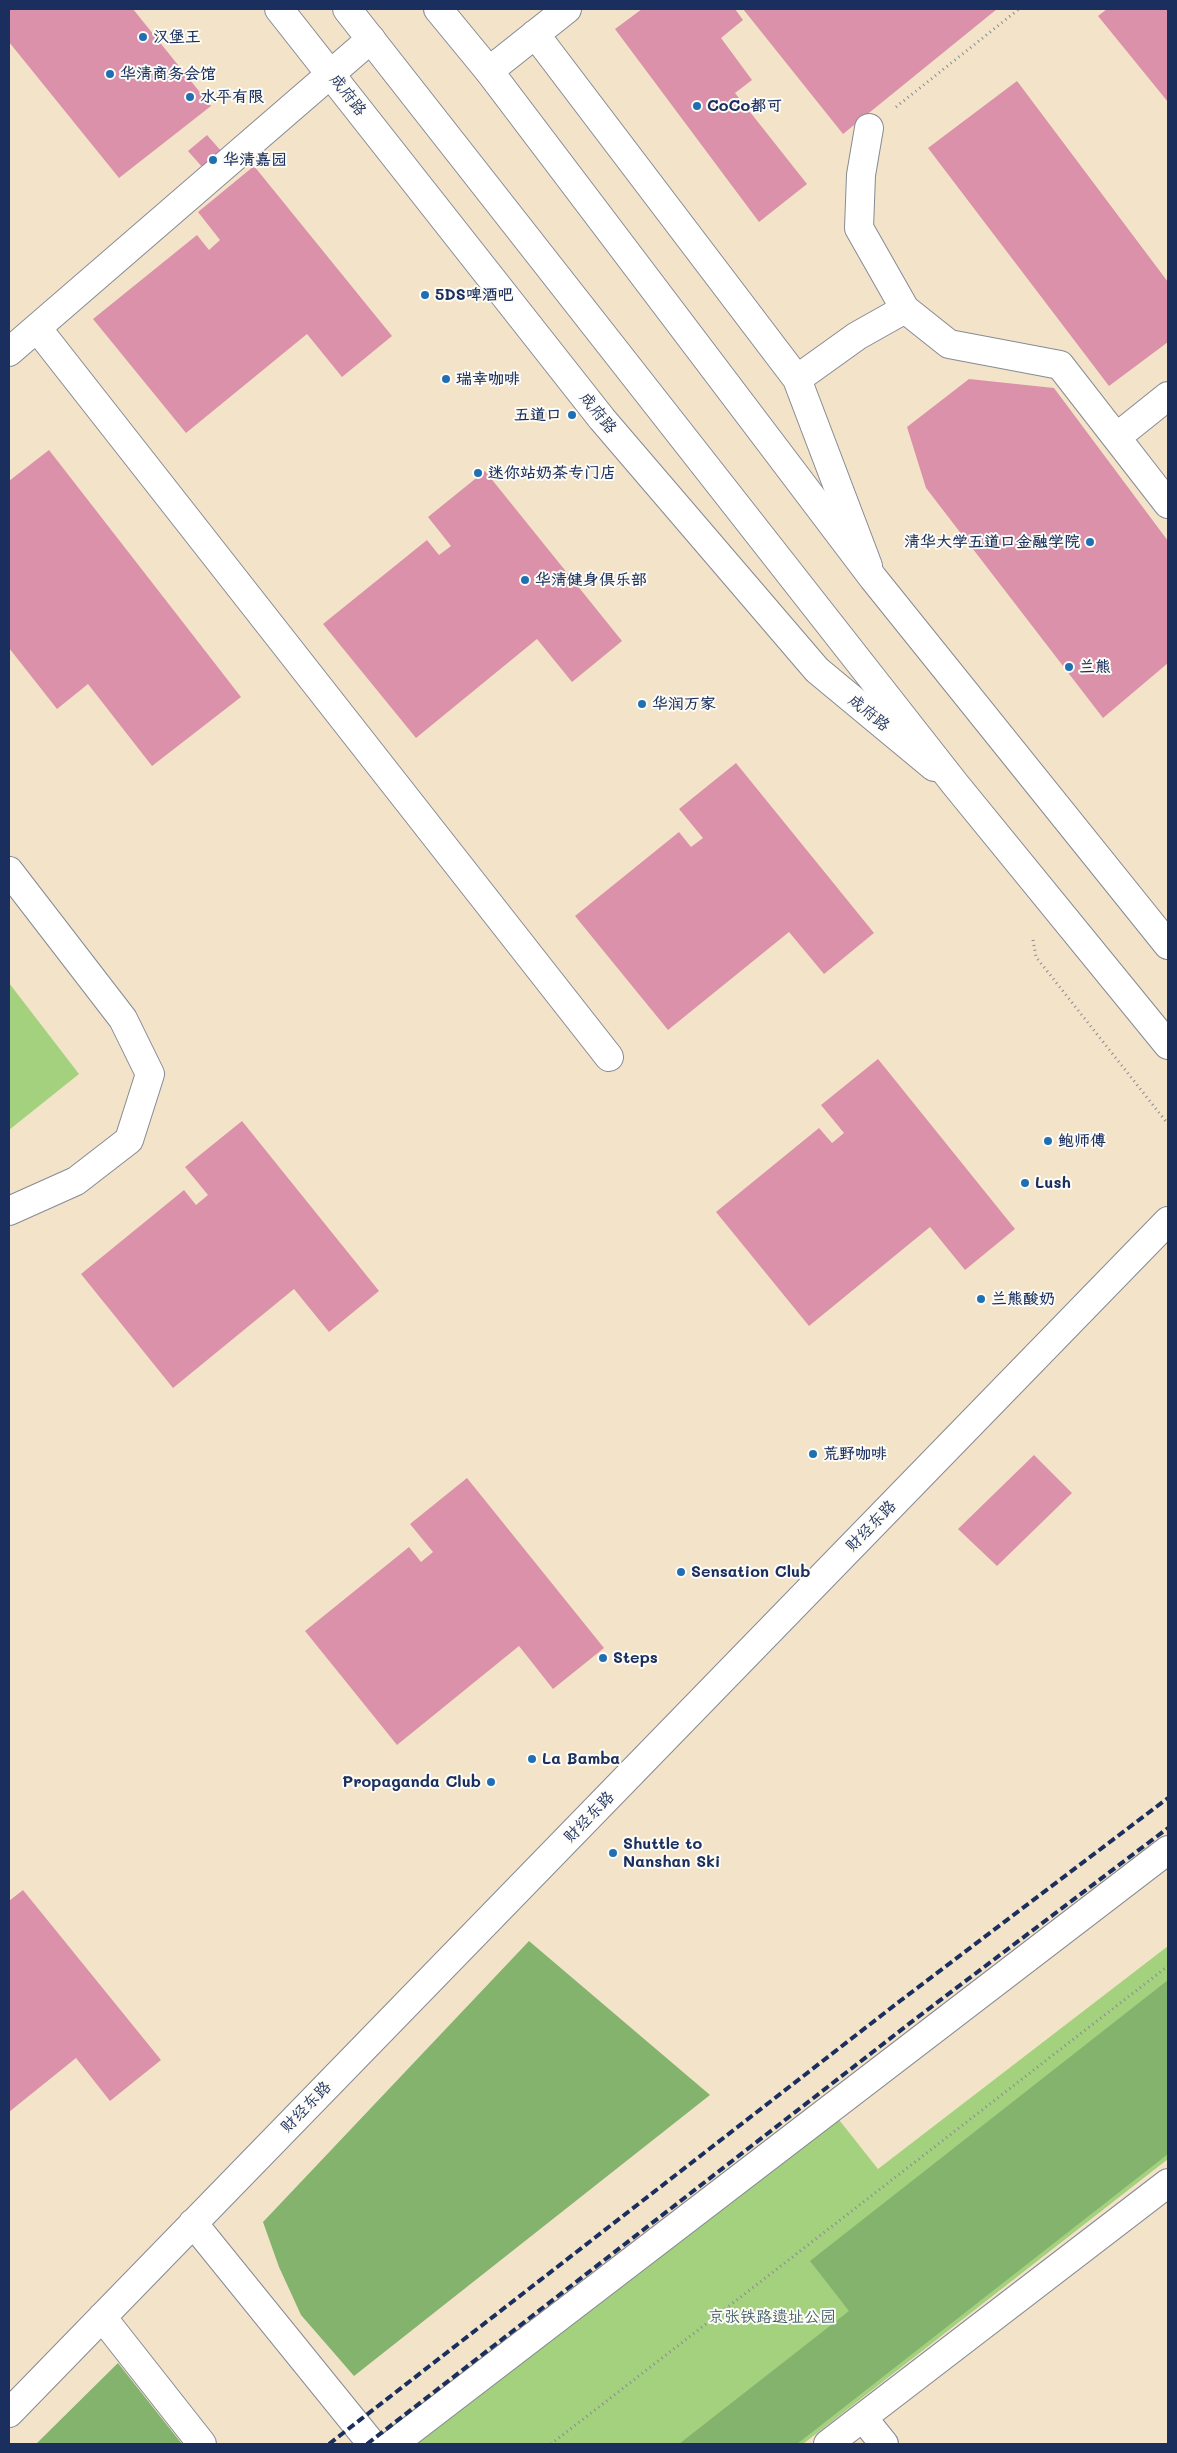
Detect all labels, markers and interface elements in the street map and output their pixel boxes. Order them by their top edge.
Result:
place label: 汉堡王 [153,27,201,47]
marker: 汉堡王 [137,31,149,43]
place label: 华清商务会馆 [120,64,216,84]
marker: 华清商务会馆 [104,68,116,80]
street label: 成府路 [326,70,370,120]
place label: 水平有限 [200,87,264,107]
marker: 水平有限 [184,91,196,103]
place label: CoCo都可 [707,96,782,116]
marker: CoCo都可 [691,100,703,112]
place label: 华清嘉园 [223,150,287,170]
marker: 华清嘉园 [207,154,219,166]
place label: 5DS啤酒吧 [435,285,514,305]
marker: 5DS啤酒吧 [419,289,431,301]
place label: 瑞幸咖啡 [456,369,520,389]
marker: 瑞幸咖啡 [440,373,452,385]
street label: 成府路 [575,388,621,438]
place label: 五道口 [514,405,562,425]
marker: 五道口 [566,409,578,421]
place label: 迷你站奶茶专门店 [488,463,616,483]
marker: 迷你站奶茶专门店 [472,467,484,479]
place label: 清华大学五道口金融学院 [904,532,1080,552]
marker: 清华大学五道口金融学院 [1084,536,1096,548]
place label: 华清健身俱乐部 [535,570,647,590]
marker: 华清健身俱乐部 [519,574,531,586]
place label: 兰熊 [1079,657,1111,677]
marker: 兰熊 [1063,661,1075,673]
street label: 成府路 [844,690,894,736]
place label: 华润万家 [652,694,716,714]
marker: 华润万家 [636,698,648,710]
place label: 鲍师傅 [1058,1131,1106,1151]
marker: 鲍师傅 [1042,1135,1054,1147]
place label: Lush [1035,1173,1071,1193]
marker: Lush [1019,1177,1031,1189]
place label: 兰熊酸奶 [991,1289,1055,1309]
marker: 兰熊酸奶 [975,1293,987,1305]
place label: 荒野咖啡 [823,1444,887,1464]
marker: 荒野咖啡 [807,1448,819,1460]
street label: 财经东路 [842,1496,900,1556]
place label: Sensation Club [691,1562,810,1582]
marker: Sensation Club [675,1566,687,1578]
place label: Steps [613,1648,658,1668]
marker: Steps [597,1652,609,1664]
place label: La Bamba [542,1749,620,1769]
marker: La Bamba [526,1753,538,1765]
place label: Propaganda Club [342,1772,481,1792]
marker: Propaganda Club [485,1776,497,1788]
street label: 财经东路 [560,1787,618,1847]
place label: Shuttle to Nanshan Ski [623,1834,720,1872]
marker: Shuttle to Nanshan Ski [607,1847,619,1859]
street label: 财经东路 [277,2077,335,2137]
park label: 京张铁路遗址公园 [708,2307,836,2327]

